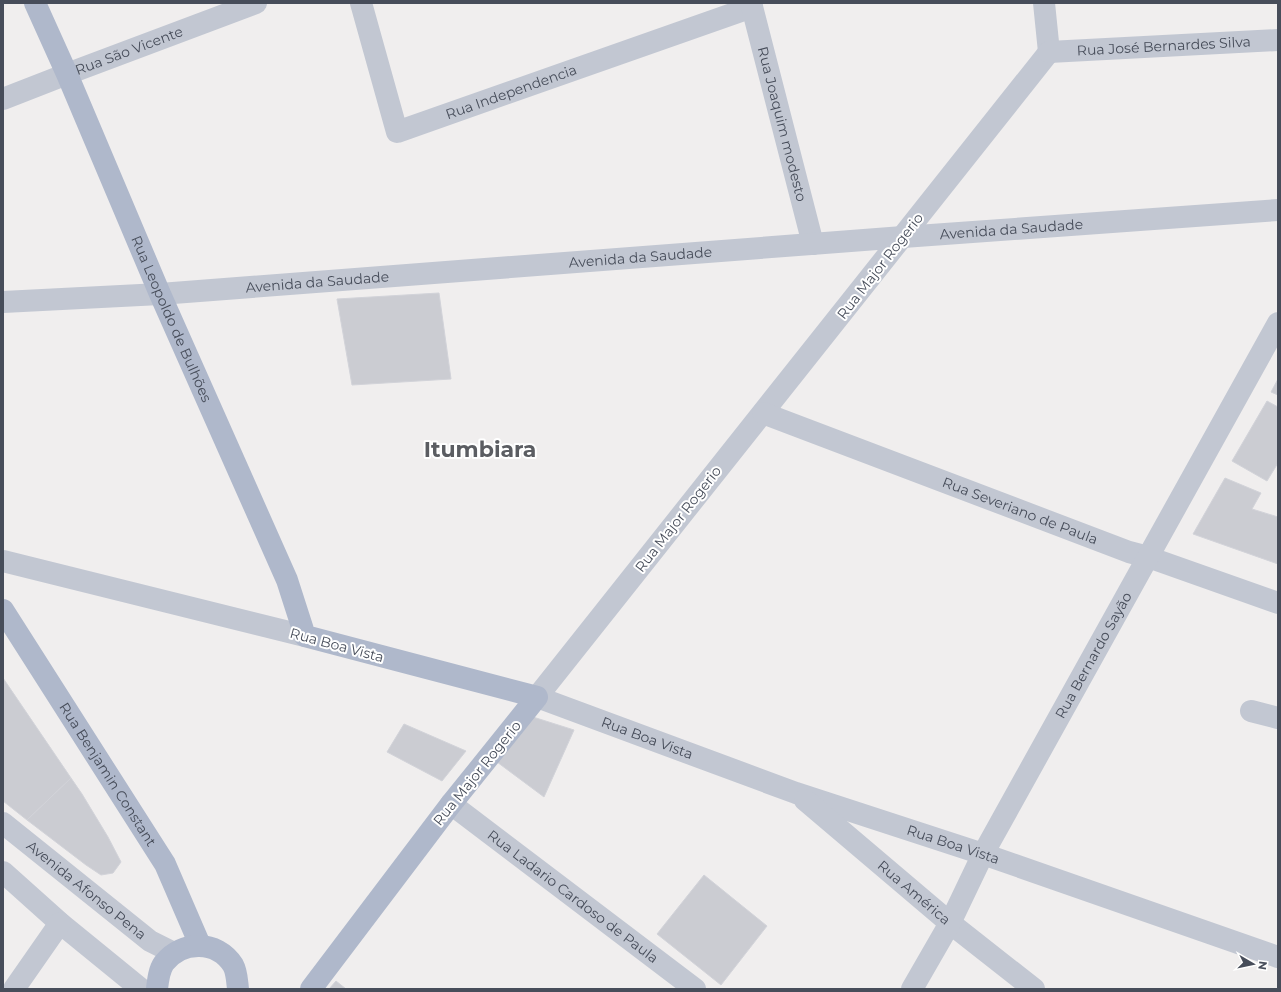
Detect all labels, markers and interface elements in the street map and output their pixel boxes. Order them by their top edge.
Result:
street label: Rua São Vicente [73,22,185,79]
street label: Rua José Bernardes Silva [1076,32,1251,60]
street label: Rua Joaquim modesto [754,45,811,204]
street label: Rua Independencia [443,60,579,123]
street label: Rua Major Rogerio [833,209,927,323]
street label: Avenida da Saudade [939,215,1084,243]
street label: Rua Leopoldo de Bulhões [127,233,216,405]
street label: Avenida da Saudade [568,243,713,272]
street label: Avenida da Saudade [245,267,390,296]
district label: Itumbiara [424,436,536,463]
street label: Rua Major Rogerio [631,462,725,576]
street label: Rua Severiano de Paula [940,473,1100,548]
street label: Rua Bernardo Sayão [1051,589,1136,722]
street label: Rua Boa Vista [288,624,386,666]
street label: Rua Benjamin Constant [55,699,161,850]
street label: Rua Boa Vista [599,713,696,763]
street label: Rua Major Rogerio [429,717,525,829]
street label: Rua Boa Vista [904,821,1002,868]
street label: Rua Ladario Cardoso de Paula [484,826,662,967]
street label: Avenida Afonso Pena [23,836,150,943]
street label: Rua América [874,856,954,929]
north arrow [1233,944,1273,984]
text: N [1255,960,1270,971]

